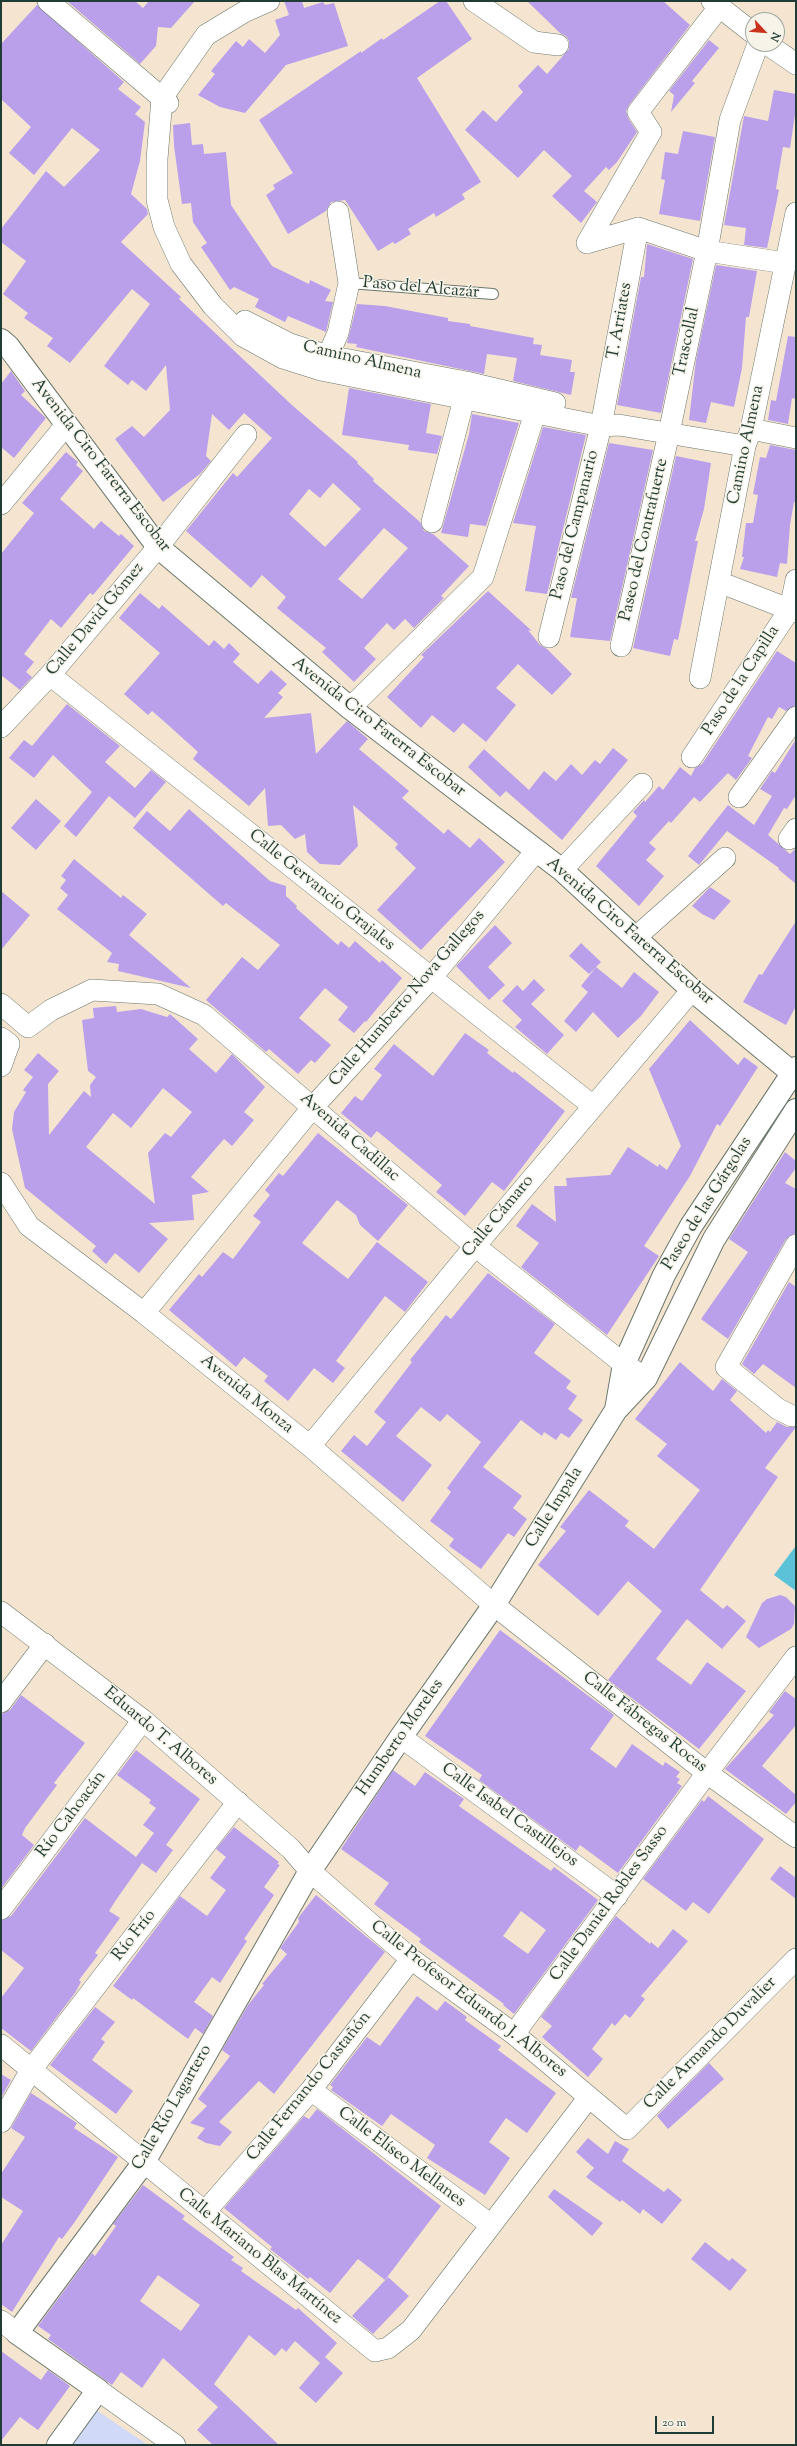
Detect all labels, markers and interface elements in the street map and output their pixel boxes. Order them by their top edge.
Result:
north arrow [745,12,785,52]
text: N [766,29,784,44]
street label: Paso del Alcazár [362,274,480,304]
street label: T. Arriates [604,281,638,361]
street label: Trascollal [671,305,705,379]
street label: Camino Almena [301,337,423,385]
street label: Avenida Ciro Farerra Escobar [26,375,174,557]
street label: Camino Almena [724,384,770,506]
street label: Paso del Campanario [548,448,604,602]
street label: Paseo del Contrafuerte [616,457,674,623]
street label: Calle David Gómez [43,559,149,681]
street label: Paso de la Capilla [699,622,785,740]
street label: Avenida Ciro Farerra Escobar [287,654,469,802]
street label: Calle Gervancio Grajales [244,826,398,956]
street label: Avenida Ciro Farerra Escobar [541,854,717,1010]
street label: Calle Humberto Nova Gallegos [326,907,490,1091]
street label: Avenida Cadillac [295,1089,403,1187]
street label: Paseo de las Gárgolas [659,1134,757,1274]
street label: Calle Cámaro [459,1172,539,1262]
street label: Avenida Monza [195,1351,297,1439]
street label: Calle Impala [522,1464,588,1552]
street label: Calle Fábregas Rocas [578,1668,710,1778]
street label: Humberto Moreles [353,1676,449,1800]
street label: Eduardo T. Albores [99,1683,221,1791]
street label: Calle Isabel Castillejos [437,1760,581,1872]
street label: Río Cahoacán [33,1768,111,1862]
street label: Calle Daniel Robles Sasso [547,1822,673,1986]
street label: Río Frío [109,1906,161,1966]
street label: Calle Profesor Eduardo J. Albores [366,1917,570,2083]
street label: Calle Armando Duvalier [640,1973,782,2115]
street label: Calle Fernando Castañón [243,2008,377,2166]
street label: Calle Río Lagartero [129,2042,217,2174]
street label: Calle Elíseo Mellanes [333,2103,469,2213]
street label: Calle Mariano Blas Martínez [173,2185,345,2329]
scale bar [657,2408,716,2434]
text: 20 m [662,2414,686,2432]

